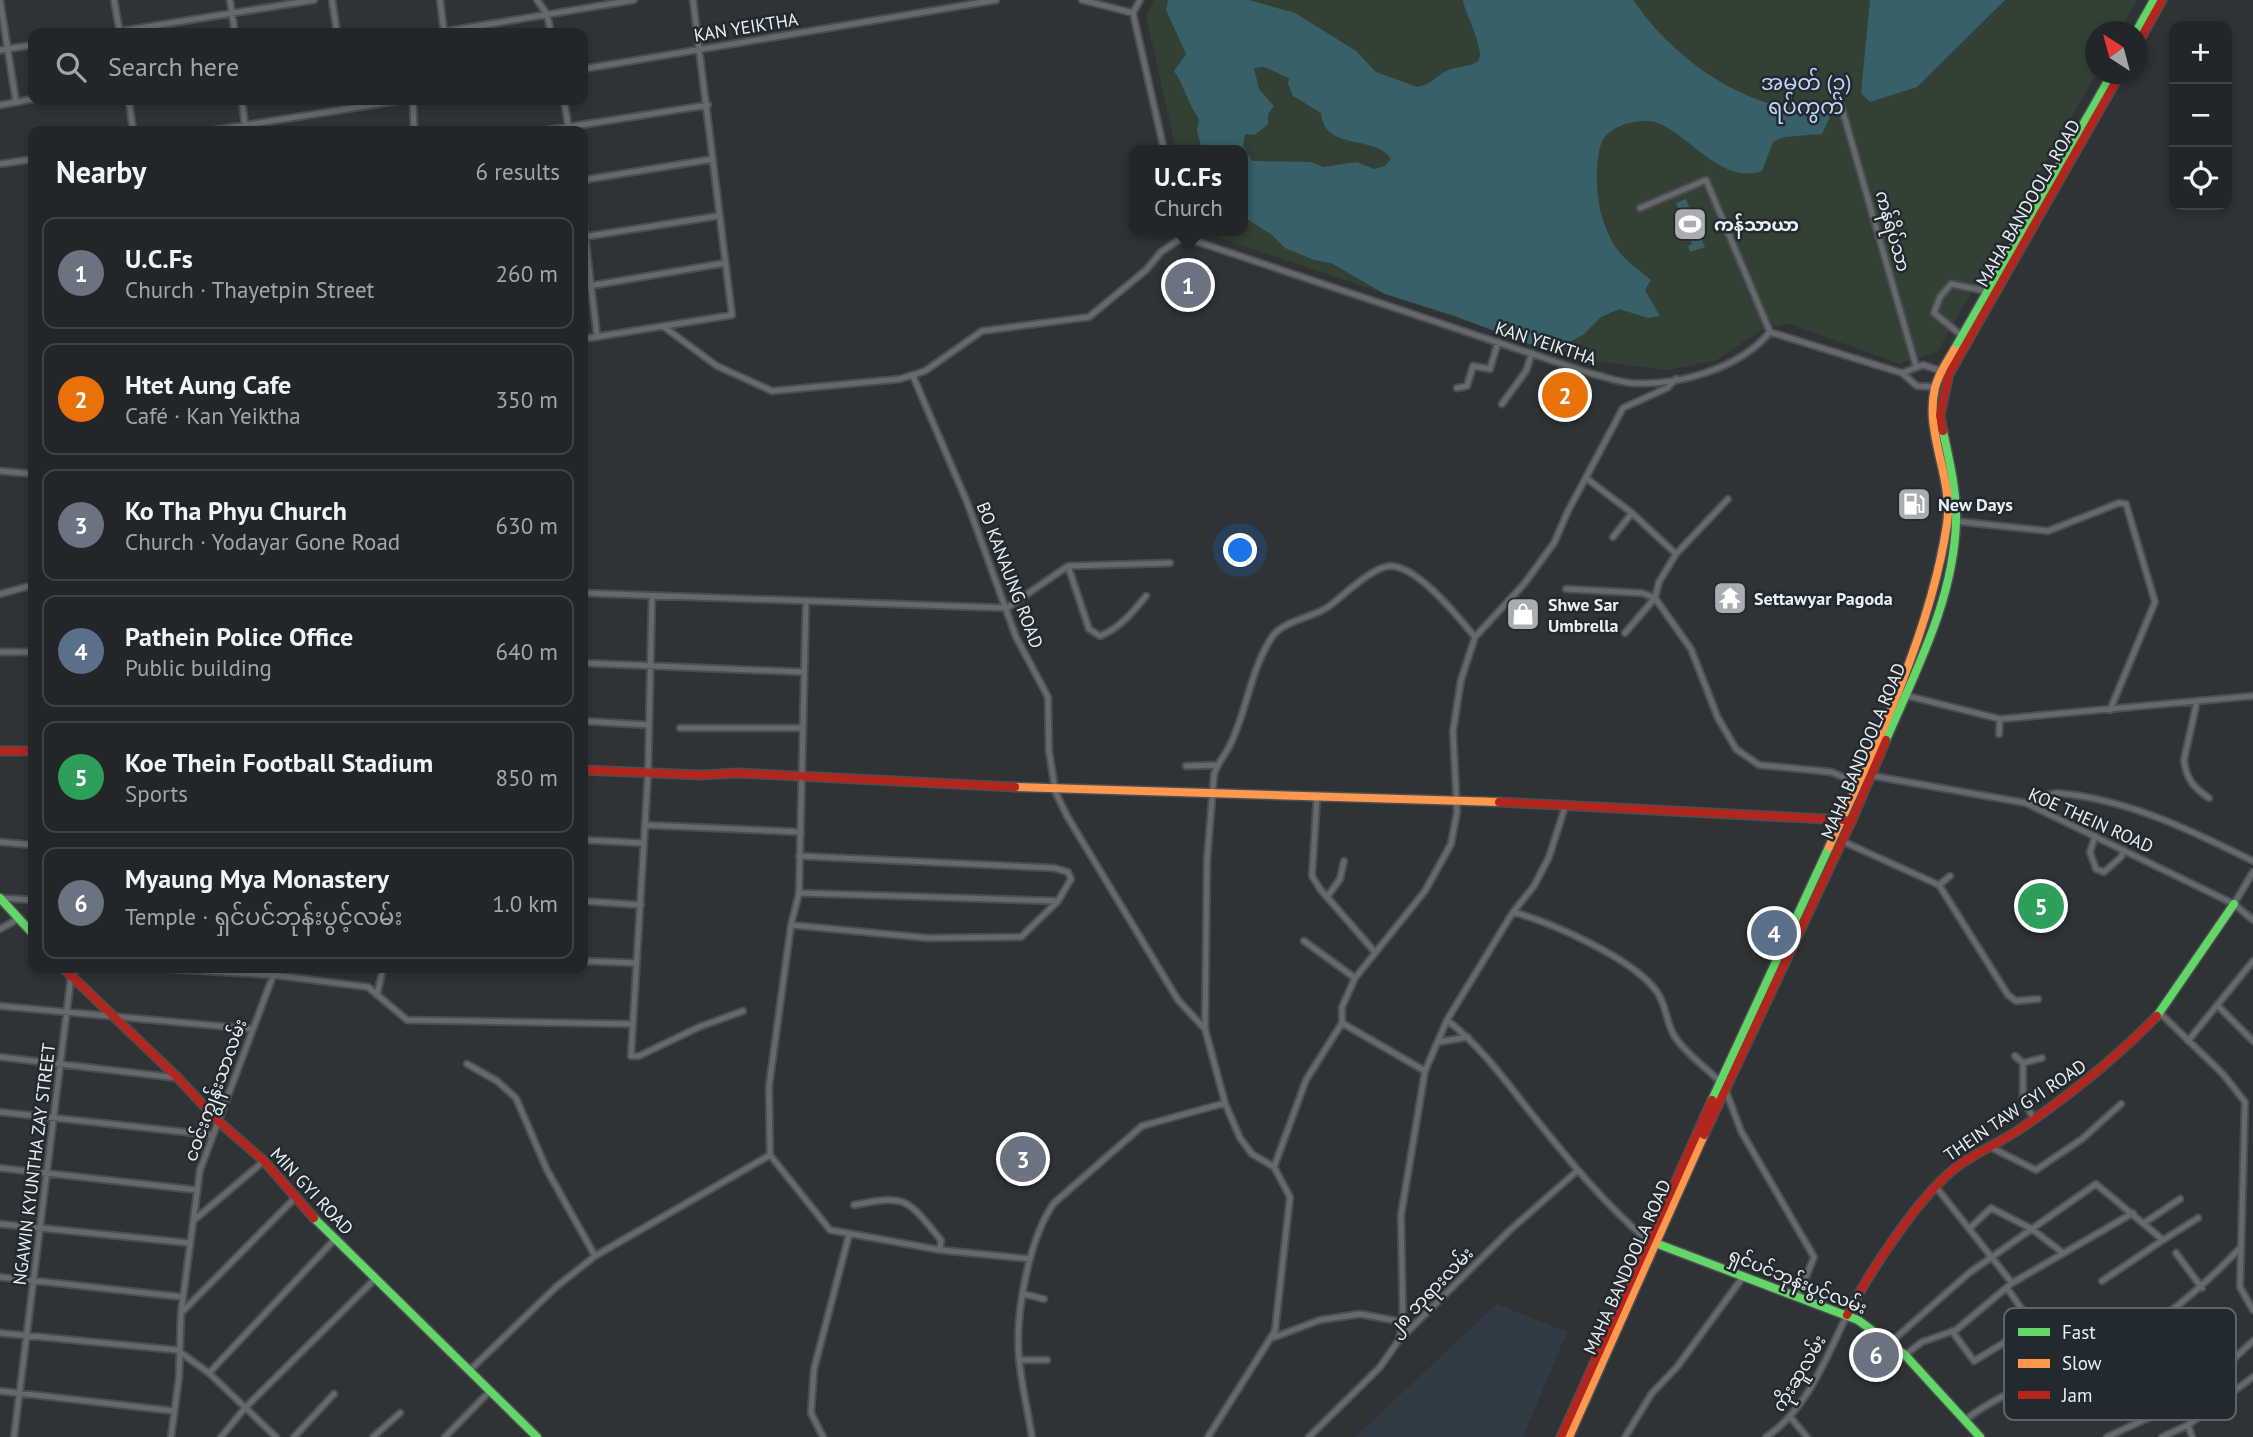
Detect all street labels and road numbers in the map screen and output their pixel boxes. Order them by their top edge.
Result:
street label: KAN YEIKTHA [692,7,800,47]
street label: MAHA BANDOOLA ROAD [1971,115,2085,291]
street label: ကန်ရိပ်သာ [1867,187,1917,275]
street label: KAN YEIKTHA [1492,316,1600,370]
street label: BO KANAUNG ROAD [971,499,1049,651]
street label: MAHA BANDOOLA ROAD [1815,659,1911,843]
street label: KOE THEIN ROAD [2025,782,2157,858]
street label: ငဝင်းကျွန်းသာလမ်း [178,1015,257,1167]
street label: NGAWIN KYUNTHA ZAY STREET [8,1042,60,1286]
street label: THEIN TAW GYI ROAD [1940,1054,2090,1166]
street label: MIN GYI ROAD [266,1142,358,1240]
street label: MAHA BANDOOLA ROAD [1578,1176,1676,1358]
street label: ၂၈ ဘုရားလမ်း [1381,1241,1481,1343]
street label: ရှင်ပင်ဘုန်းပွင့်လမ်း [1724,1242,1871,1323]
street label: ကိုးဆူလမ်း [1765,1329,1834,1418]

